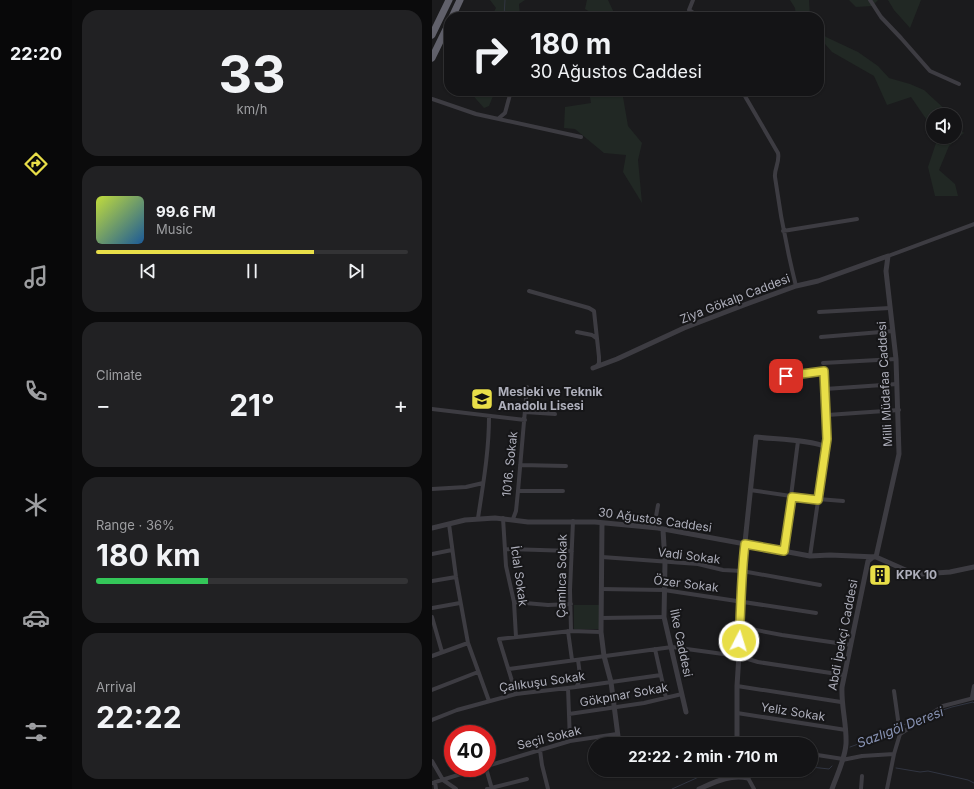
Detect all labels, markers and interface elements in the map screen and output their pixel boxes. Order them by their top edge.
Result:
text: 180 m [530,27,611,61]
icon: right [464,28,516,80]
text: 22:20 [10,43,62,64]
text: 33 [218,43,286,106]
text: 30 Ağustos Caddesi [530,61,702,82]
text: km/h [237,101,267,117]
map controls [926,108,962,144]
button: sound [926,108,962,144]
icon: directions [22,150,50,178]
text: 99.6 FM [156,202,216,221]
text: Music [156,221,193,237]
icon: previous [137,260,159,282]
icon: pause [241,260,263,282]
icon: next [345,260,367,282]
icon: music [22,263,50,291]
street label: Ziya Gökalp Caddesi [678,271,792,326]
street label: Milli Müdafaa Caddesi [874,321,895,447]
pin [769,359,803,393]
icon: arrive [775,365,797,387]
text: Climate [96,367,142,383]
icon: phone [22,377,50,405]
place label: Mesleki ve Teknik Anadolu Lisesi [498,384,602,413]
school or university icon: Mesleki ve Teknik Anadolu Lisesi [469,386,495,412]
text: 21° [229,387,275,423]
text: − [96,392,111,418]
text: + [393,392,408,418]
street label: 1016. Sokak [499,430,520,498]
icon: climate [22,491,50,519]
street label: 30 Ağustos Caddesi [597,504,713,535]
text: Range · 36% [96,517,175,533]
street label: Çamlıca Sokak [553,534,570,618]
text: 180 km [96,537,201,573]
street label: Vadi Sokak [657,544,722,567]
street label: İclal Sokak [508,545,531,607]
building icon: KPK 10 [867,562,893,588]
place label: KPK 10 [896,567,937,582]
street label: Özer Sokak [653,572,720,595]
street label: Abdi İpekçi Caddesi [824,578,861,692]
icon: car [22,604,50,632]
street label: İlke Caddesi [667,607,696,678]
position arrow [718,620,760,662]
street label: Çalıkuşu Sokak [498,668,586,695]
text: Arrival [96,679,136,695]
street label: Gökpınar Sokak [579,679,670,710]
text: 22:22 [96,699,182,735]
street label: Yeliz Sokak [760,699,827,724]
water label: Sazlıgöl Deresi [854,703,946,751]
icon: filters [22,718,50,746]
street label: Seçil Sokak [515,722,583,753]
speed limit sign: 40 [444,725,496,777]
text: 22:22 · 2 min · 710 m [628,747,778,766]

